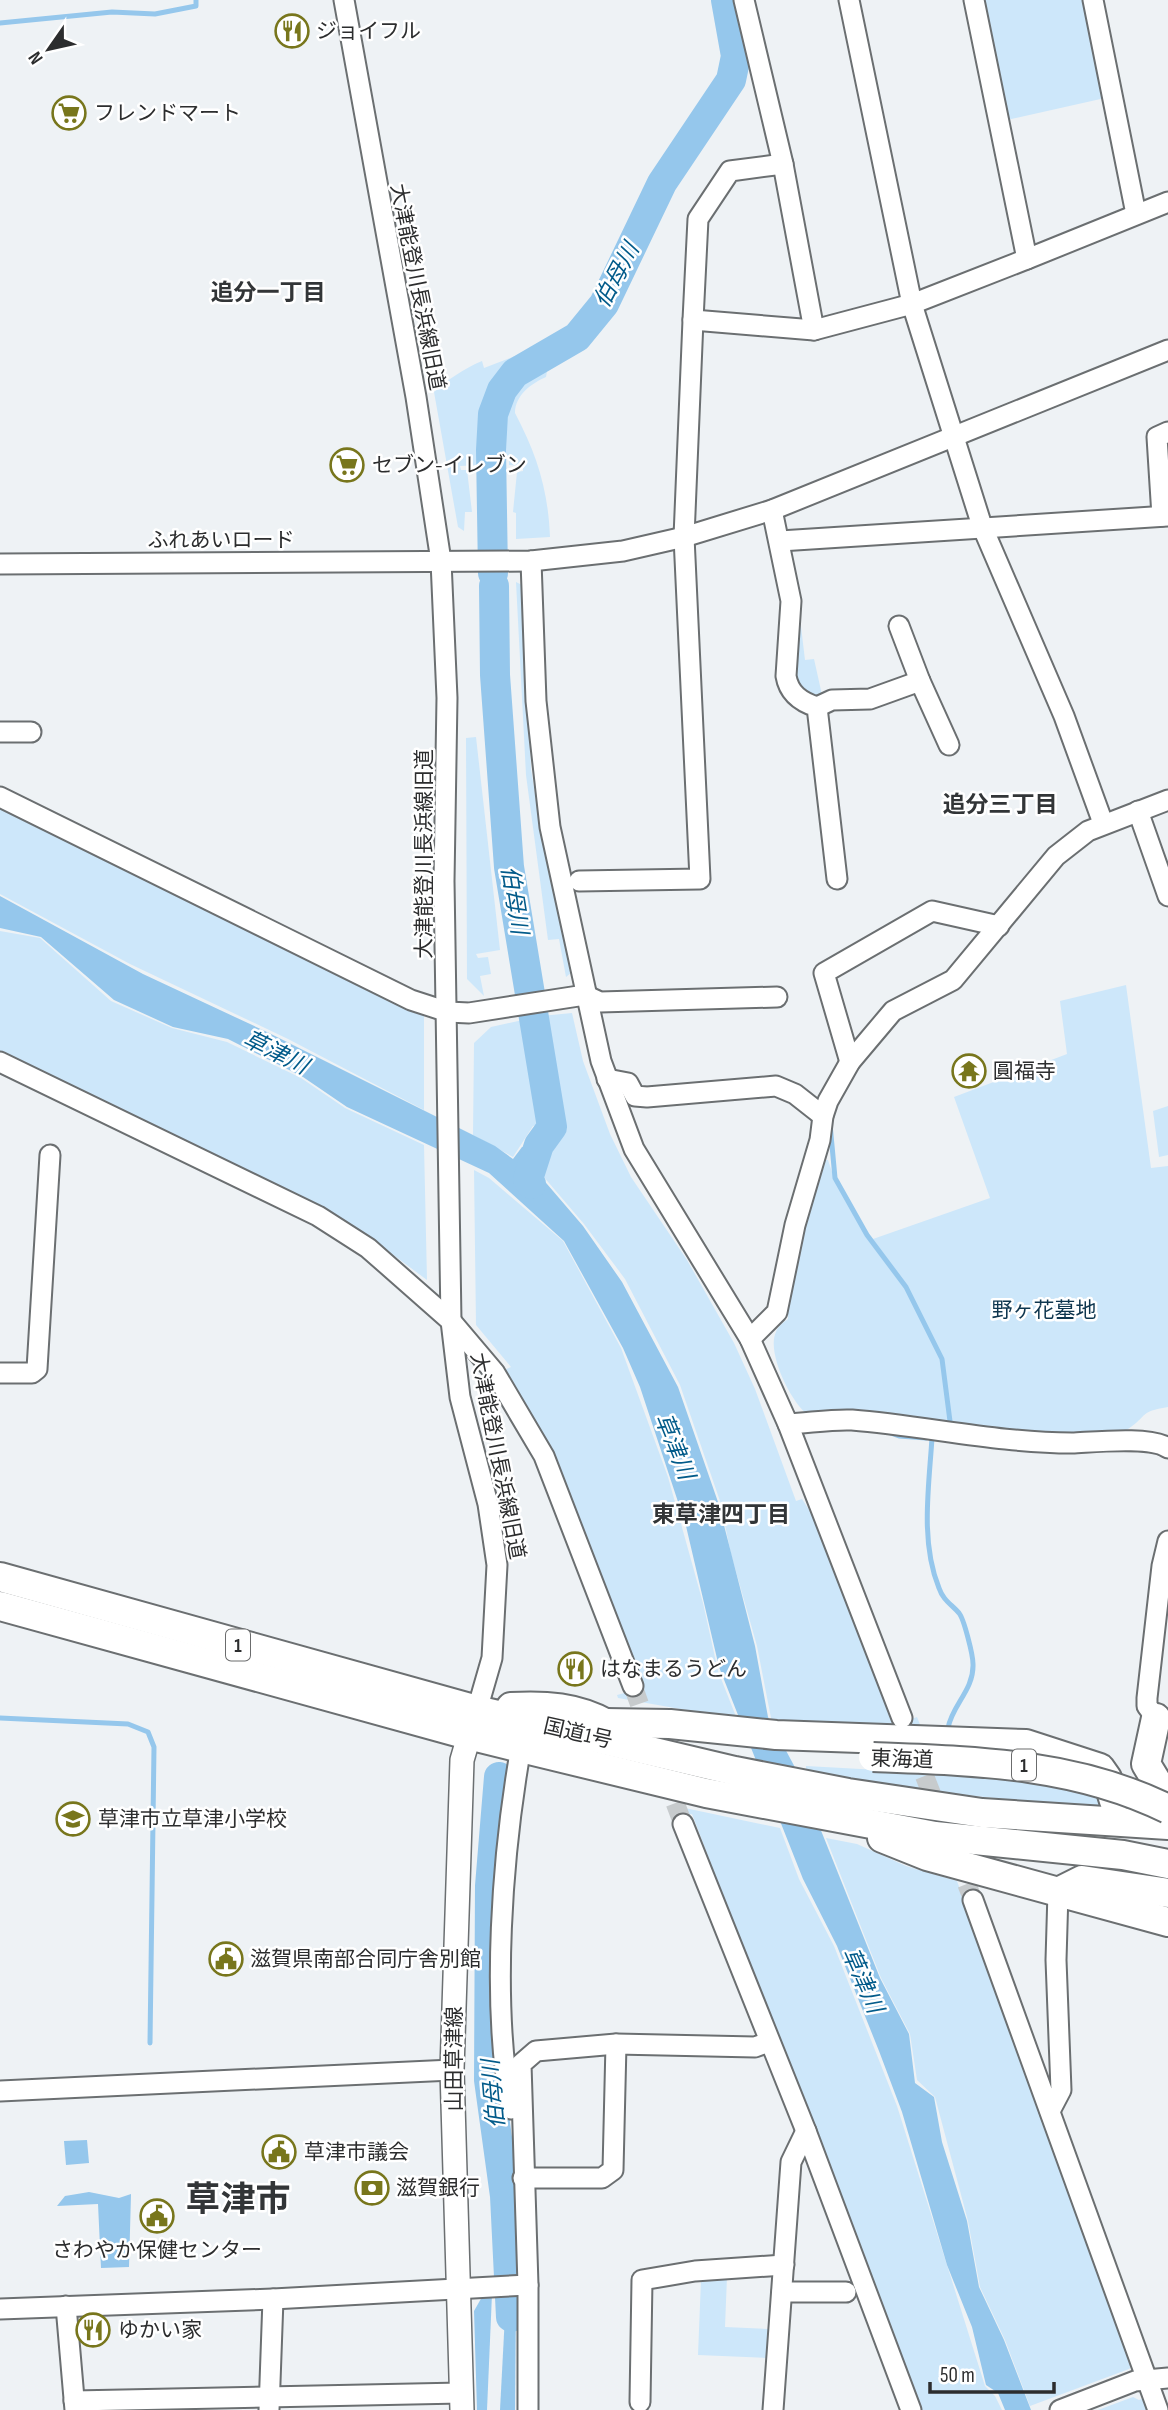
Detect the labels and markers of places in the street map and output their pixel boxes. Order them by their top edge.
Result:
restaurant icon: ジョイフル [273,12,311,50]
place label: ジョイフル [316,19,421,44]
supermarket icon: フレンドマート [50,94,88,132]
place label: フレンドマート [94,101,241,126]
supermarket icon: セブン-イレブン [328,446,366,484]
place label: セブン-イレブン [372,453,527,478]
temple icon: 圓福寺 [950,1052,988,1090]
place label: 圓福寺 [993,1059,1056,1084]
restaurant icon: はなまるうどん [556,1650,594,1688]
place label: はなまるうどん [600,1657,747,1682]
school or university icon: 草津市立草津小学校 [54,1800,92,1838]
place label: 草津市立草津小学校 [98,1807,287,1832]
public building icon: 滋賀県南部合同庁舎別館 [207,1940,245,1978]
place label: 滋賀県南部合同庁舎別館 [250,1947,481,1972]
public building icon: 草津市議会 [260,2133,298,2171]
place label: 草津市議会 [304,2140,409,2165]
bank icon: 滋賀銀行 [353,2169,391,2207]
place label: 滋賀銀行 [396,2176,480,2201]
public building icon: さわやか保健センター [138,2197,176,2235]
place label: さわやか保健センター [52,2238,262,2263]
restaurant icon: ゆかい家 [74,2311,112,2349]
place label: ゆかい家 [118,2318,202,2343]

